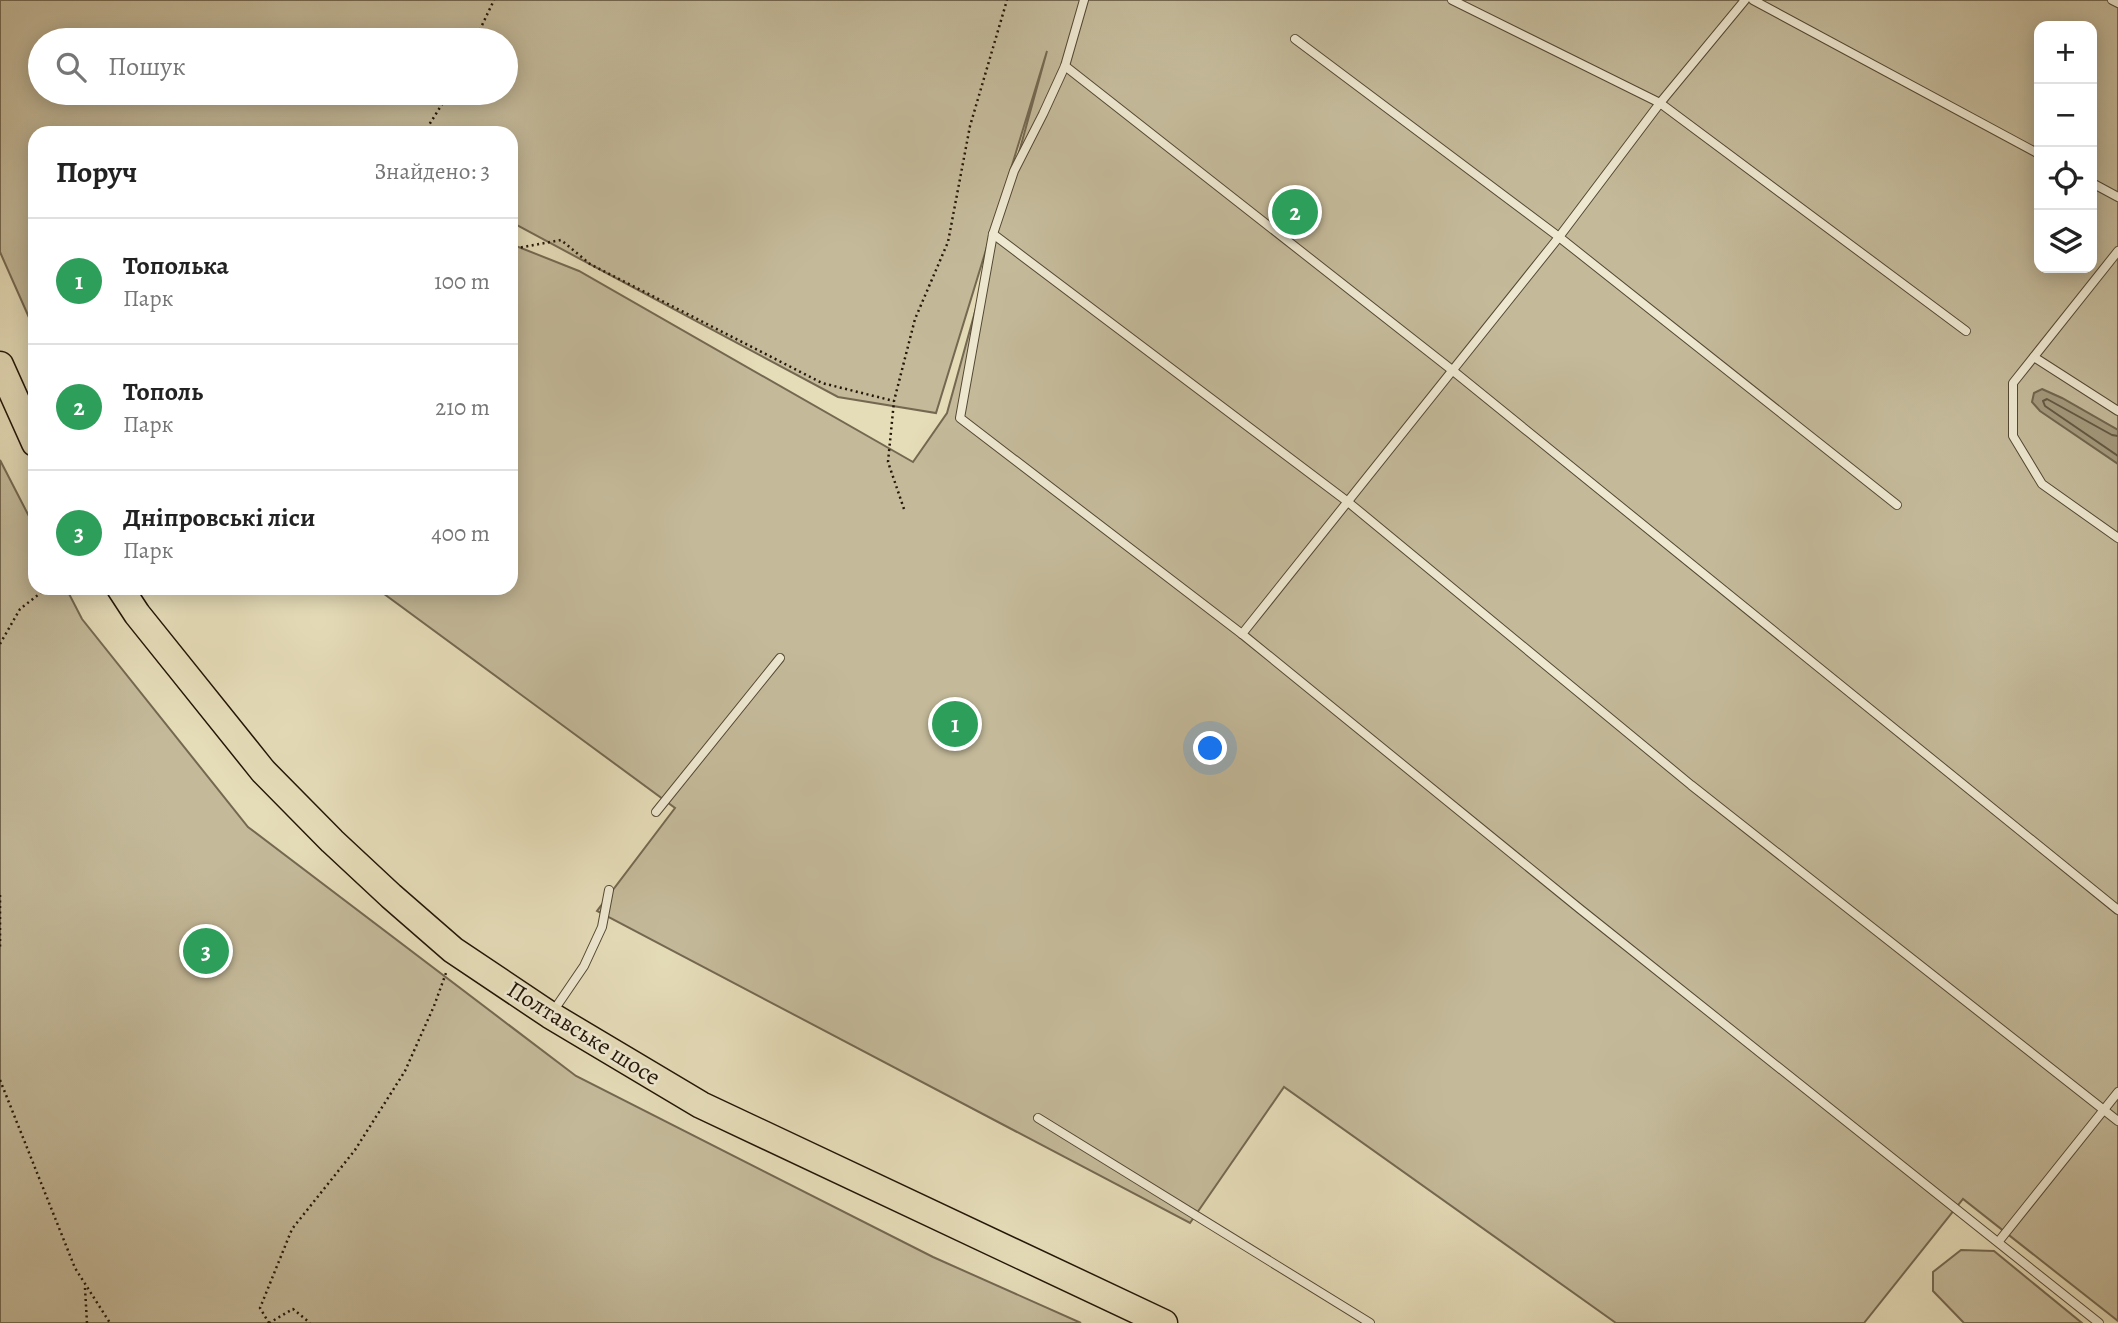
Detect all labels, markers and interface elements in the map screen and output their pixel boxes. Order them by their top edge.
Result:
map controls [2034,21,2097,273]
button: + [2034,21,2097,84]
search box [28,28,518,105]
icon: search [52,48,90,86]
text: Пошук [108,49,186,84]
button: − [2034,84,2097,147]
button: locate [2034,147,2097,210]
text: Поруч [56,152,137,192]
text: Знайдено: 3 [374,156,490,187]
pin: 2 [1272,186,1318,238]
button: layers [2034,210,2097,273]
text: Тополька [123,248,229,283]
text: 1 [75,266,83,297]
text: 100 m [434,266,490,297]
text: Парк [123,283,174,314]
text: Тополь [123,374,203,409]
text: 2 [73,392,85,423]
text: 210 m [435,392,490,423]
text: Парк [123,409,174,440]
text: Дніпровські ліси [123,500,315,535]
text: 3 [74,518,84,549]
text: 400 m [431,518,490,549]
text: Парк [123,535,174,566]
pin: 1 [932,698,978,750]
your location [1193,731,1227,765]
pin: 3 [183,925,229,977]
street label: Полтавське шосе [501,973,667,1093]

